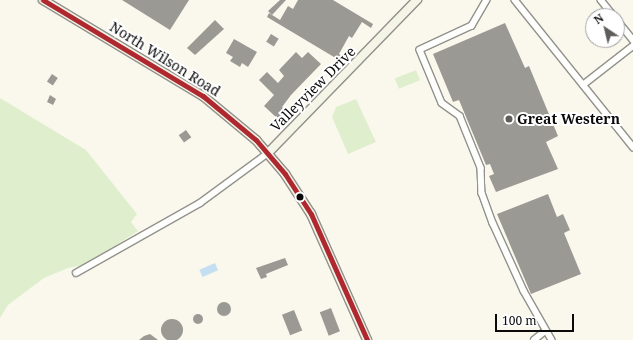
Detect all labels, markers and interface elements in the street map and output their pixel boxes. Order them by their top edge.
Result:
north arrow [585,8,625,48]
text: N [591,10,606,27]
street label: North Wilson Road [107,18,223,100]
street label: Valleyview Drive [267,43,359,135]
place label: Great Western [517,111,620,127]
marker: Great Western [504,114,514,124]
unlabelled marker [295,192,305,202]
scale bar [497,306,576,332]
text: 100 m [502,312,537,329]

